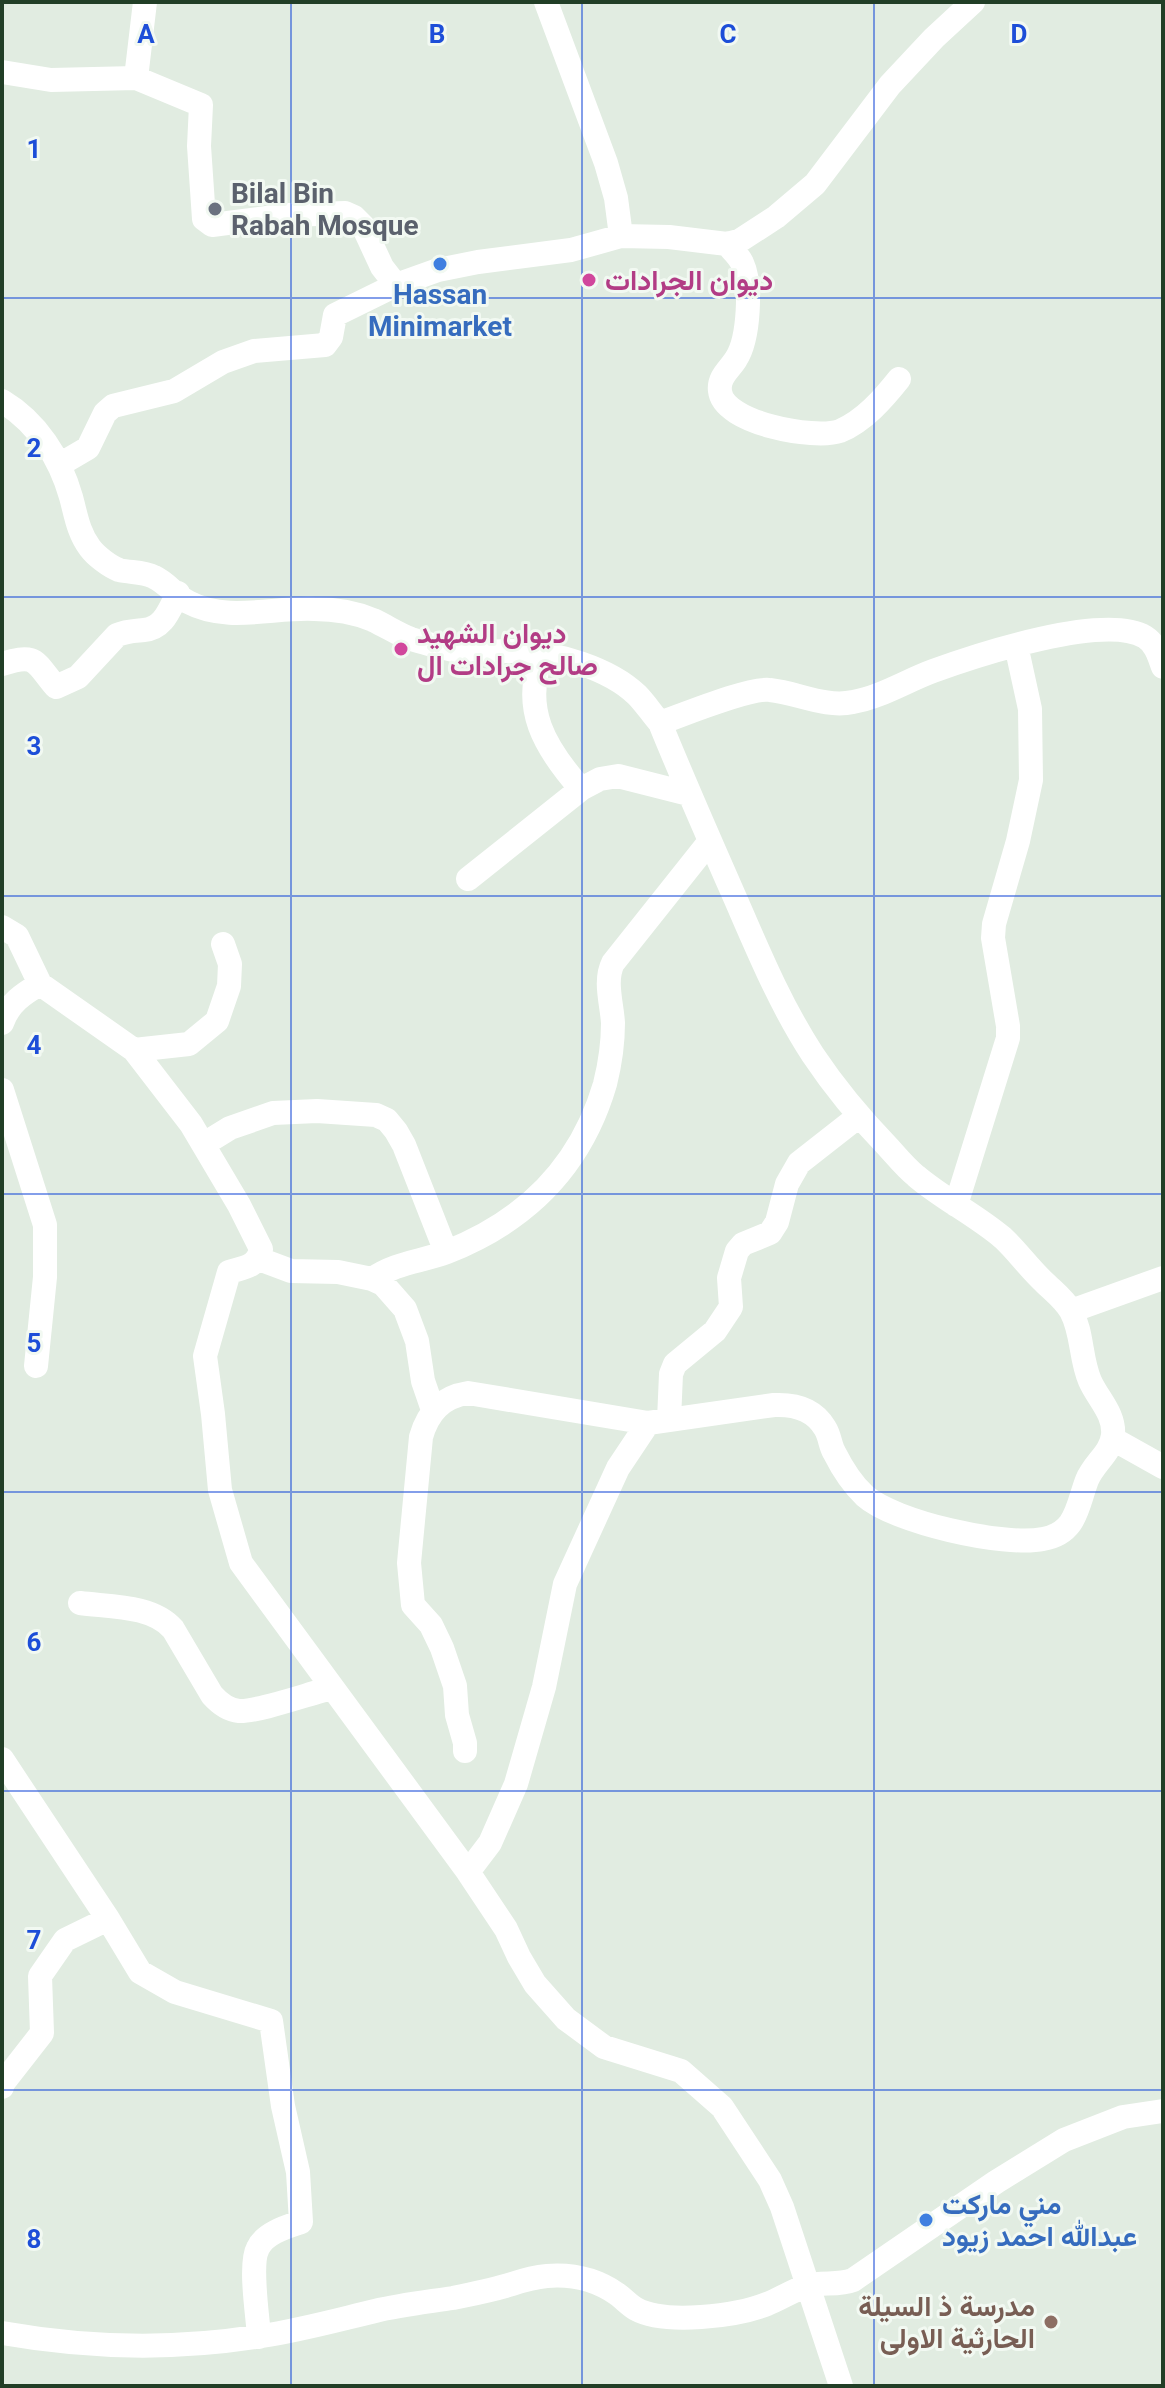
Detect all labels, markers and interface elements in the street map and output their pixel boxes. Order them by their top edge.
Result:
text: A [137,19,155,49]
text: B [429,19,445,49]
text: C [719,19,737,49]
text: D [1011,19,1027,49]
text: 1 [27,134,41,164]
place label: Bilal Bin Rabah Mosque [231,177,419,242]
marker: Bilal Bin Rabah Mosque [206,200,224,218]
marker: Hassan Minimarket [431,255,449,273]
place label: ديوان الجرادات [605,264,773,298]
marker: ديوان الجرادات [580,271,598,289]
place label: Hassan Minimarket [368,278,512,343]
text: 2 [27,433,41,463]
place label: ديوان الشهيد صالح جرادات ال [417,617,598,685]
marker: ديوان الشهيد صالح جرادات ال [392,640,410,658]
text: 3 [27,731,41,761]
text: 4 [27,1030,42,1060]
text: 5 [27,1328,41,1358]
text: 6 [27,1627,42,1657]
text: 7 [27,1925,41,1955]
place label: مني ماركت عبدالله احمد زيود [942,2188,1137,2254]
marker: مني ماركت عبدالله احمد زيود [917,2211,935,2229]
text: 8 [27,2224,41,2254]
place label: مدرسة ذ السيلة الحارثية الاولى [858,2290,1035,2356]
marker: مدرسة ذ السيلة الحارثية الاولى [1042,2313,1060,2331]

